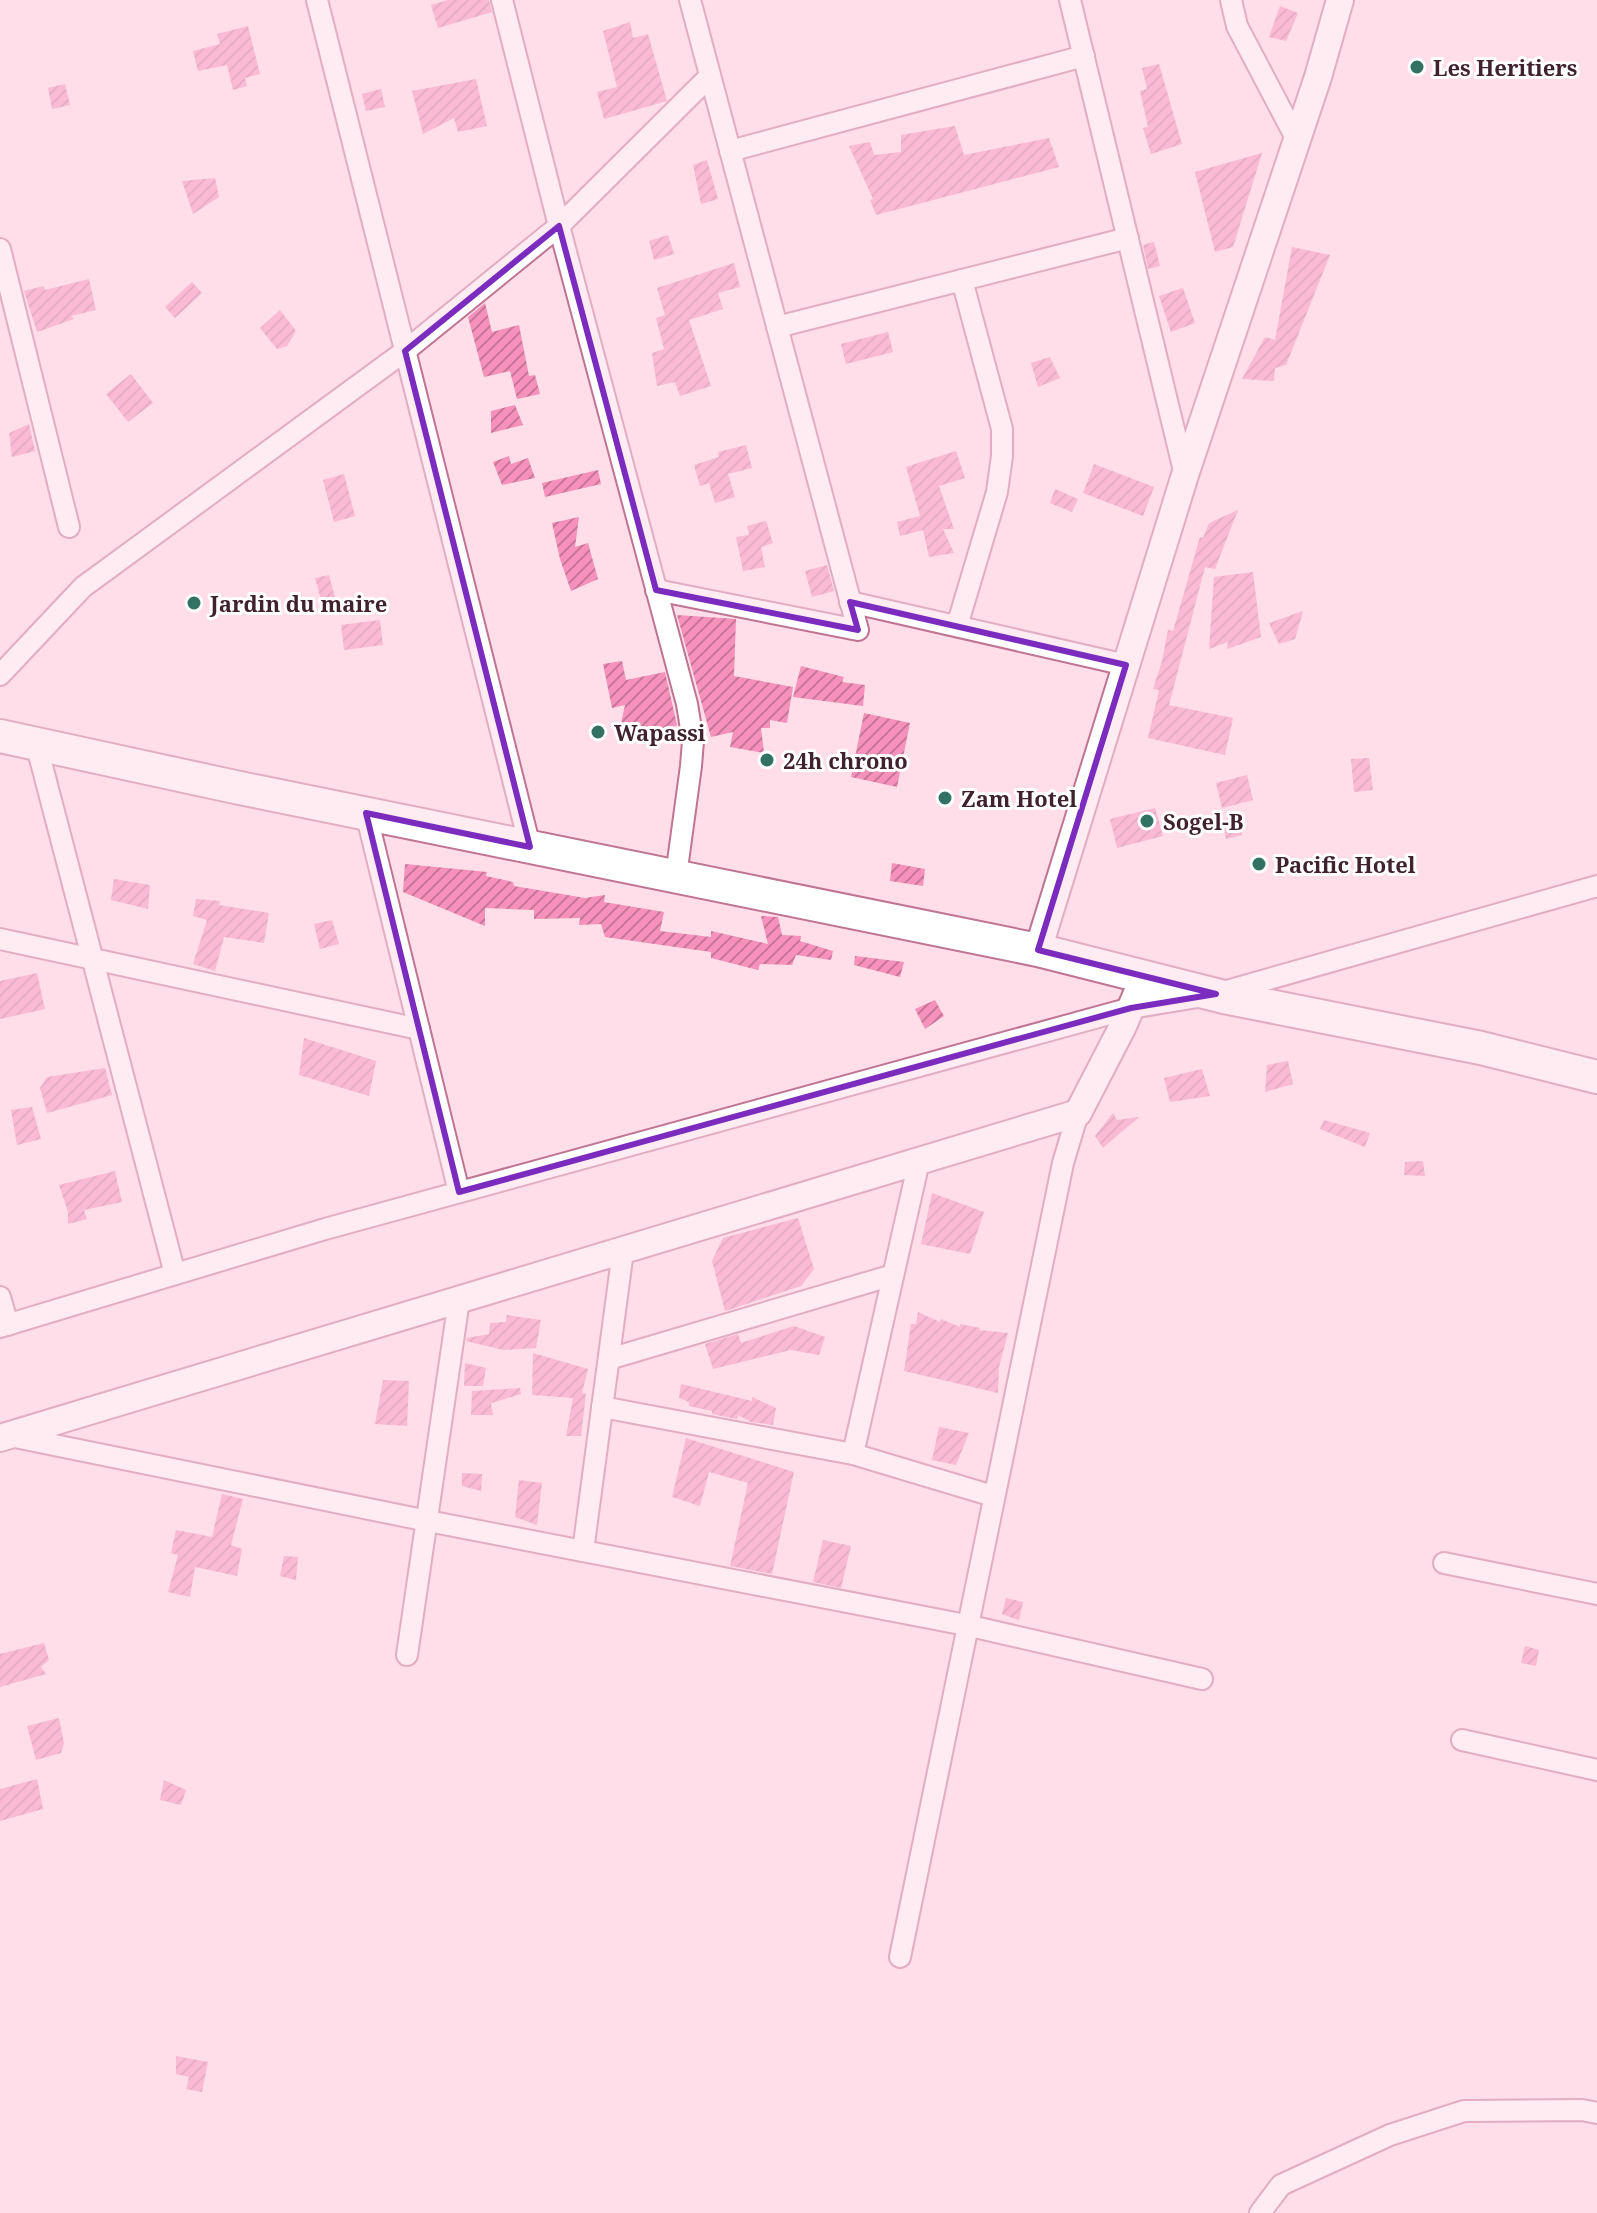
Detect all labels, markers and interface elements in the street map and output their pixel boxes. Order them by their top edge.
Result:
place label: Les Heritiers [1433,52,1577,82]
marker: Les Heritiers [1408,58,1426,76]
place label: Jardin du maire [209,588,387,618]
marker: Jardin du maire [185,594,203,612]
place label: Wapassi [614,717,706,747]
marker: Wapassi [589,723,607,741]
place label: 24h chrono [783,745,908,775]
marker: 24h chrono [758,751,776,769]
place label: Zam Hotel [961,783,1077,813]
marker: Zam Hotel [936,789,954,807]
place label: Sogel-B [1163,806,1244,836]
marker: Sogel-B [1138,812,1156,830]
place label: Pacific Hotel [1275,849,1416,879]
marker: Pacific Hotel [1250,855,1268,873]

